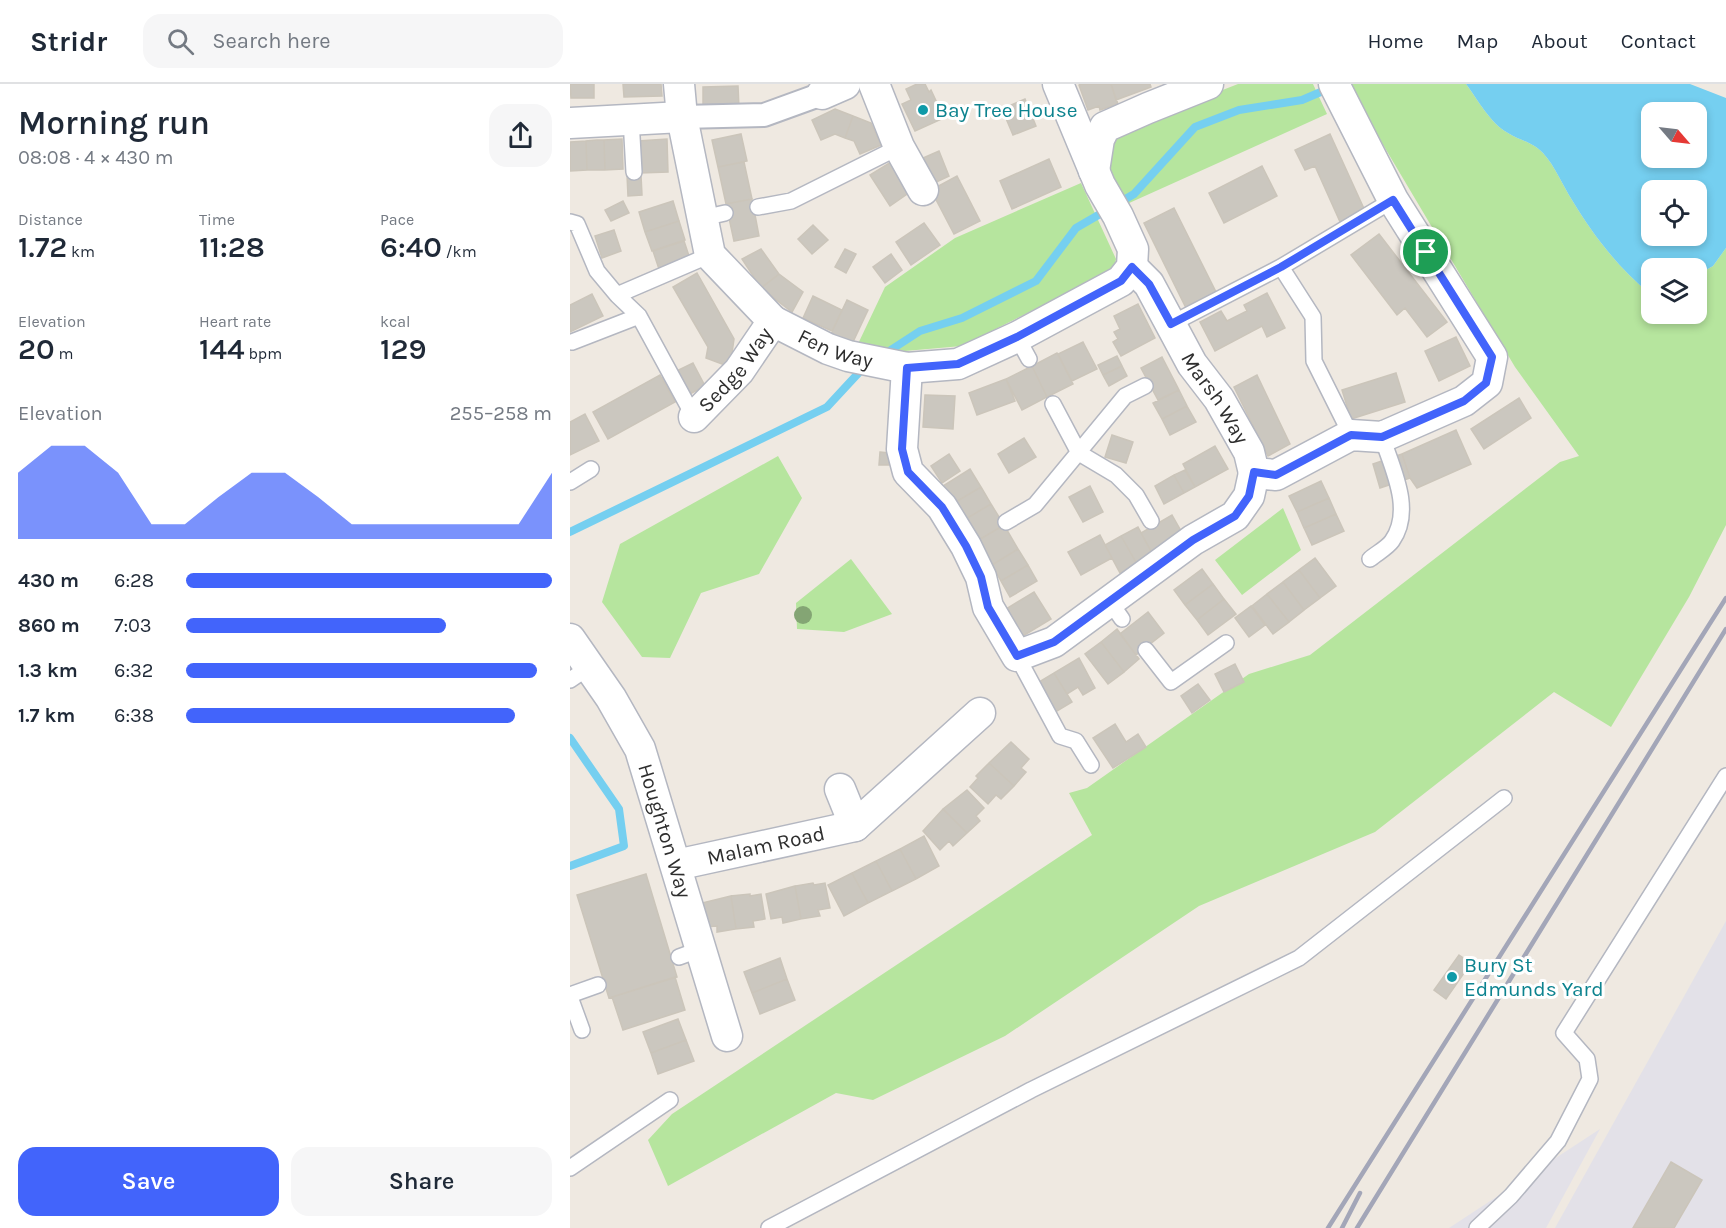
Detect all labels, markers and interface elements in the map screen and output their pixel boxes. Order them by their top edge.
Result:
search box [143,14,563,68]
text: Stridr [30,25,107,58]
icon: search [164,25,197,58]
text: Search here [212,28,331,54]
text: Home [1368,29,1424,53]
text: Map [1457,29,1498,53]
text: About [1531,29,1588,53]
text: Contact [1621,29,1696,53]
place label: Bay Tree House [935,98,1078,122]
north arrow [1641,102,1707,168]
map controls [1641,102,1707,324]
marker: Bay Tree House [916,103,930,117]
text: Morning run [18,104,210,142]
button: share [489,104,552,167]
text: 08:08 · 4 × 430 m [18,146,173,169]
button: locate [1641,180,1707,246]
text: Distance [18,210,83,229]
text: Time [199,210,235,229]
text: Pace [380,210,414,229]
pin [1400,226,1451,277]
text: 1.72 [18,229,67,265]
text: 11:28 [199,229,265,265]
text: 6:40 [380,229,442,265]
icon: arrive [1409,235,1442,268]
text: km [67,242,95,261]
text: /km [442,242,477,261]
button: layers [1641,258,1707,324]
text: Elevation [18,312,86,331]
text: Heart rate [199,312,271,331]
text: kcal [380,312,411,331]
street label: Sedge Way [693,323,777,417]
street label: Fen Way [794,324,875,373]
text: 20 [18,331,55,367]
text: 144 [199,331,245,367]
text: 129 [380,331,426,367]
text: m [55,344,73,363]
text: bpm [245,344,282,363]
street label: Marsh Way [1176,348,1254,448]
text: Elevation [18,402,103,425]
text: 255–258 m [450,402,552,425]
text: 430 m [18,569,79,592]
text: 6:28 [114,569,154,592]
text: 860 m [18,614,80,637]
text: 7:03 [114,614,152,637]
text: 1.3 km [18,659,78,682]
text: 6:32 [114,659,153,682]
text: 1.7 km [18,704,75,727]
text: 6:38 [114,704,154,727]
street label: Houghton Way [633,761,697,901]
street label: Malam Road [705,821,827,870]
place label: Bury St Edmunds Yard [1464,953,1604,1001]
marker: Bury St Edmunds Yard [1445,970,1459,984]
button: Save [18,1147,279,1216]
button: Share [291,1147,552,1216]

